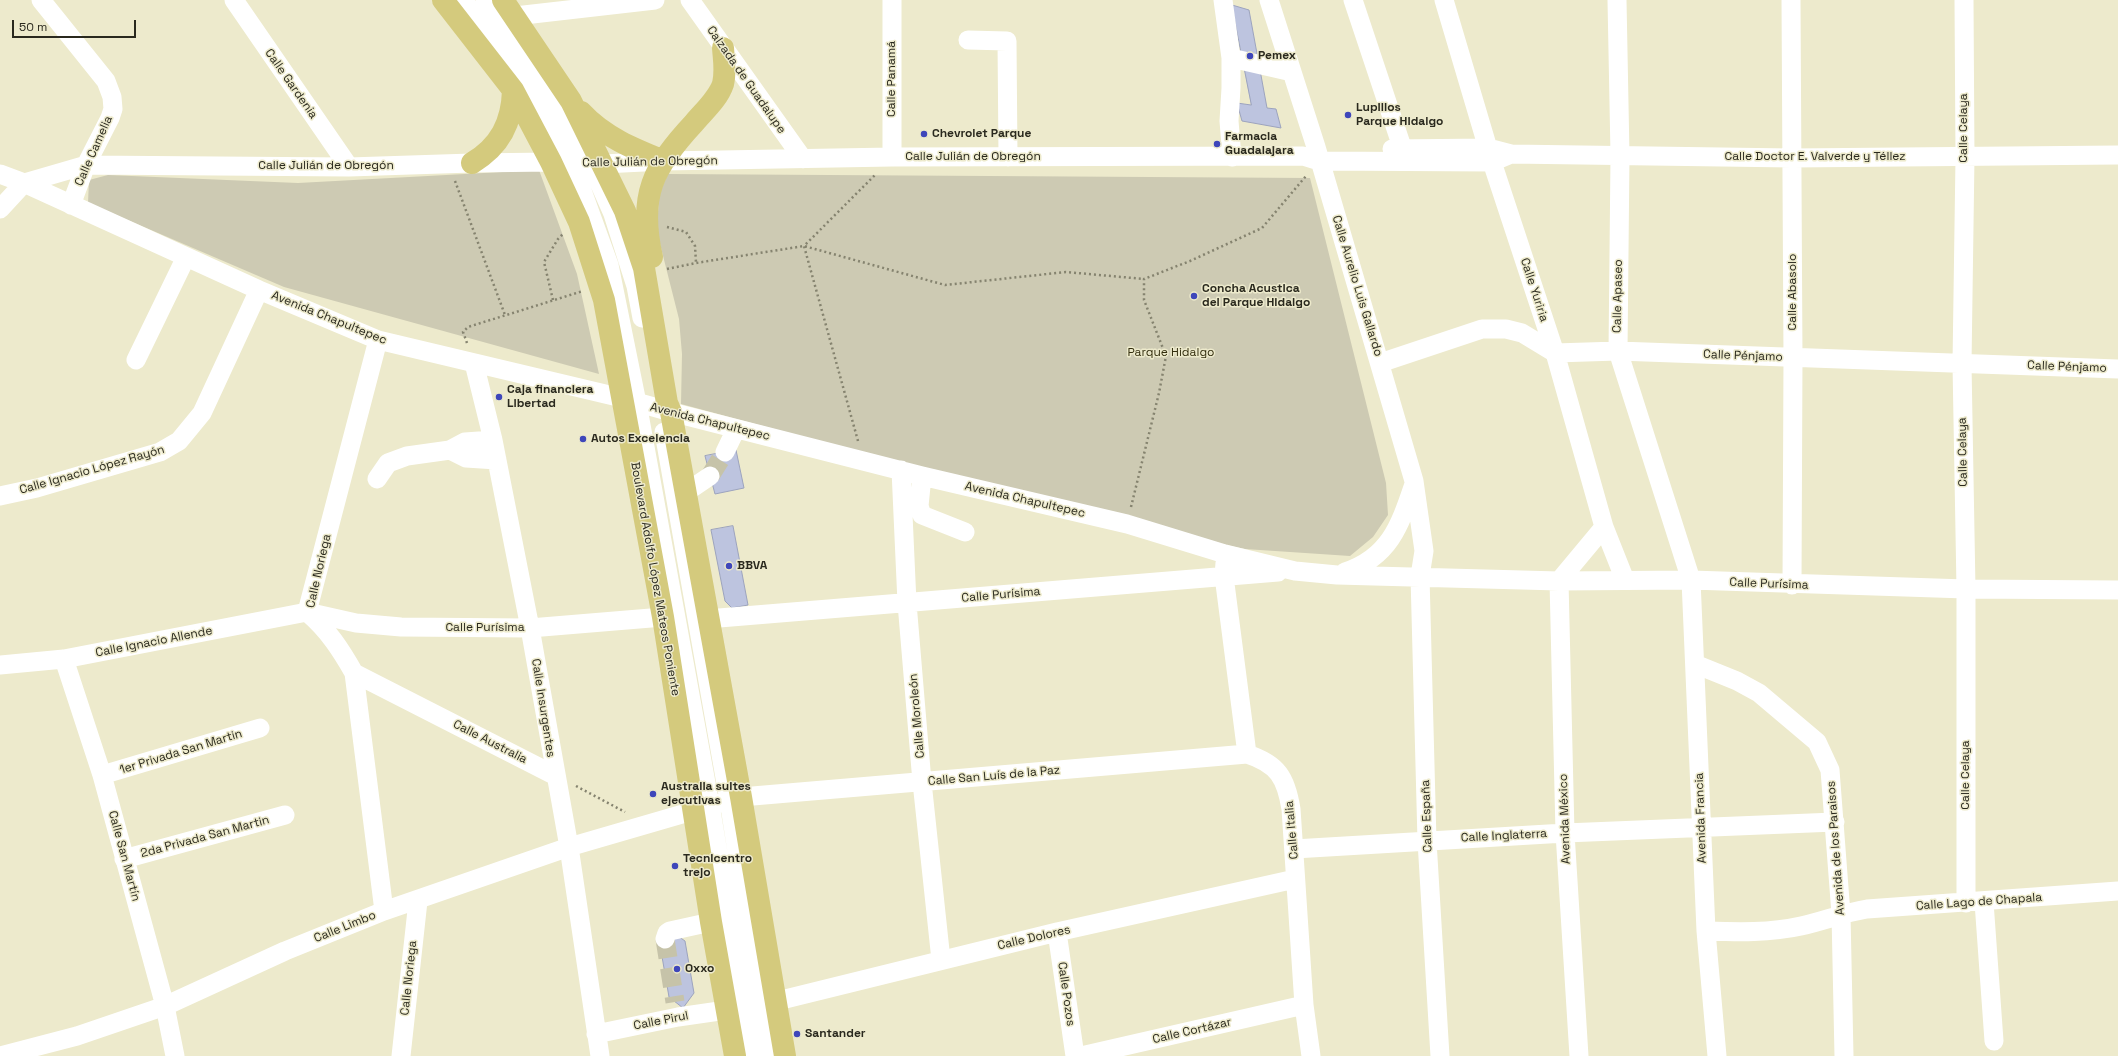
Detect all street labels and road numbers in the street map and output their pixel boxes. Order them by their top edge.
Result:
street label: Calzada de Guadalupe [703,23,789,137]
street label: Calle Panamá [885,41,899,117]
street label: Calle Gardenia [262,46,320,122]
street label: Calle Celaya [1957,93,1971,163]
street label: Calle Camelia [72,114,116,188]
street label: Calle Julián de Obregón [905,150,1041,164]
street label: Calle Doctor E. Valverde y Téllez [1725,150,1905,164]
street label: Calle Julián de Obregón [582,154,718,170]
street label: Calle Julián de Obregón [258,159,394,173]
street label: Calle Aurelio Luis Gallardo [1329,214,1385,358]
street label: Calle Abasolo [1786,254,1800,330]
street label: Calle Yuriria [1517,256,1551,324]
street label: Calle Apaseo [1610,259,1626,333]
street label: Avenida Chapultepec [269,288,389,348]
street label: Calle Pénjamo [1703,347,1783,365]
street label: Calle Pénjamo [2027,358,2107,376]
street label: Avenida Chapultepec [649,400,771,444]
street label: Calle Celaya [1955,417,1971,487]
street label: Calle Ignacio López Rayón [18,442,166,498]
street label: Boulevard Adolfo López Mateos Poniente [627,461,683,697]
street label: Avenida Chapultepec [963,479,1087,521]
street label: Calle Noriega [304,533,334,609]
street label: Calle Purísima [1729,575,1809,593]
street label: Calle Purísima [961,584,1041,606]
street label: Calle Purísima [445,621,525,635]
street label: Calle Ignacio Allende [94,624,214,660]
street label: Calle Insurgentes [528,658,558,758]
street label: Calle Moroleón [906,673,928,759]
street label: Calle Australia [451,717,529,767]
street label: 1er Privada San Martin [118,726,244,778]
street label: Calle Celaya [1959,740,1973,810]
street label: Calle San Luís de la Paz [927,763,1061,789]
street label: Avenida Francia [1692,772,1710,864]
street label: Avenida México [1556,774,1574,864]
street label: Calle España [1419,779,1435,853]
street label: Avenida de los Paraisos [1824,780,1848,916]
street label: Calle Italia [1282,800,1302,860]
street label: Calle San Martín [105,809,143,903]
street label: 2da Privada San Martin [139,813,271,861]
street label: Calle Inglaterra [1461,827,1547,845]
street label: Calle Lago de Chapala [1915,890,2043,914]
street label: Calle Limbo [312,908,378,946]
street label: Calle Dolores [996,923,1072,953]
street label: Calle Noriega [398,940,420,1016]
street label: Calle Pozos [1054,961,1078,1027]
street label: Calle Pirul [632,1009,690,1033]
street label: Calle Cortázar [1151,1015,1233,1047]

